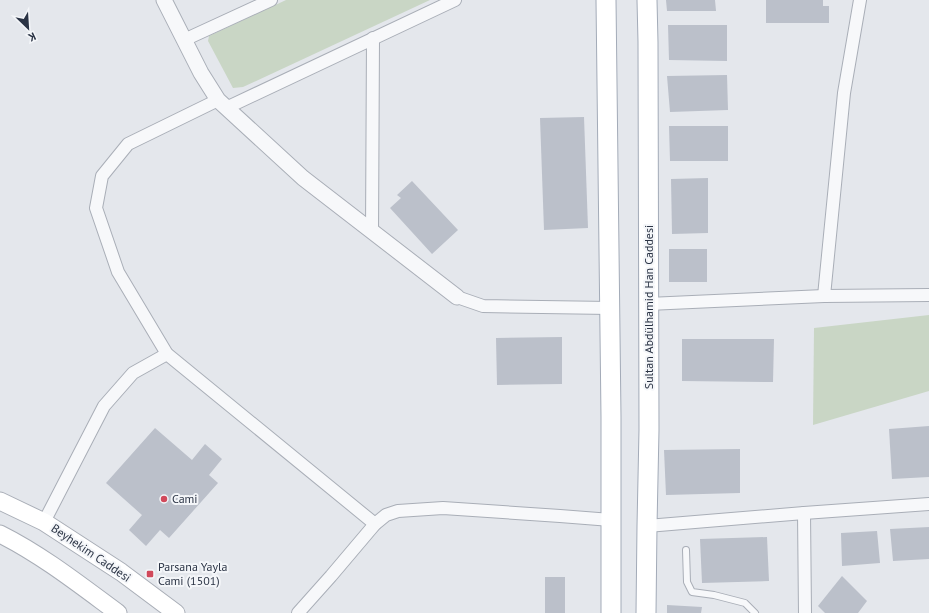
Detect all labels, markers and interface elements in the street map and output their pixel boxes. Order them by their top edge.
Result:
north arrow [8,8,48,48]
text: K [26,29,38,45]
street label: Sultan Abdülhamid Han Caddesi [641,225,656,389]
place label: Cami [172,491,198,506]
marker: Cami [159,494,169,504]
street label: Beyhekim Caddesi [49,520,134,585]
place label: Parsana Yayla Cami (1501) [158,559,228,588]
marker: Parsana Yayla Cami (1501) [145,569,155,579]

